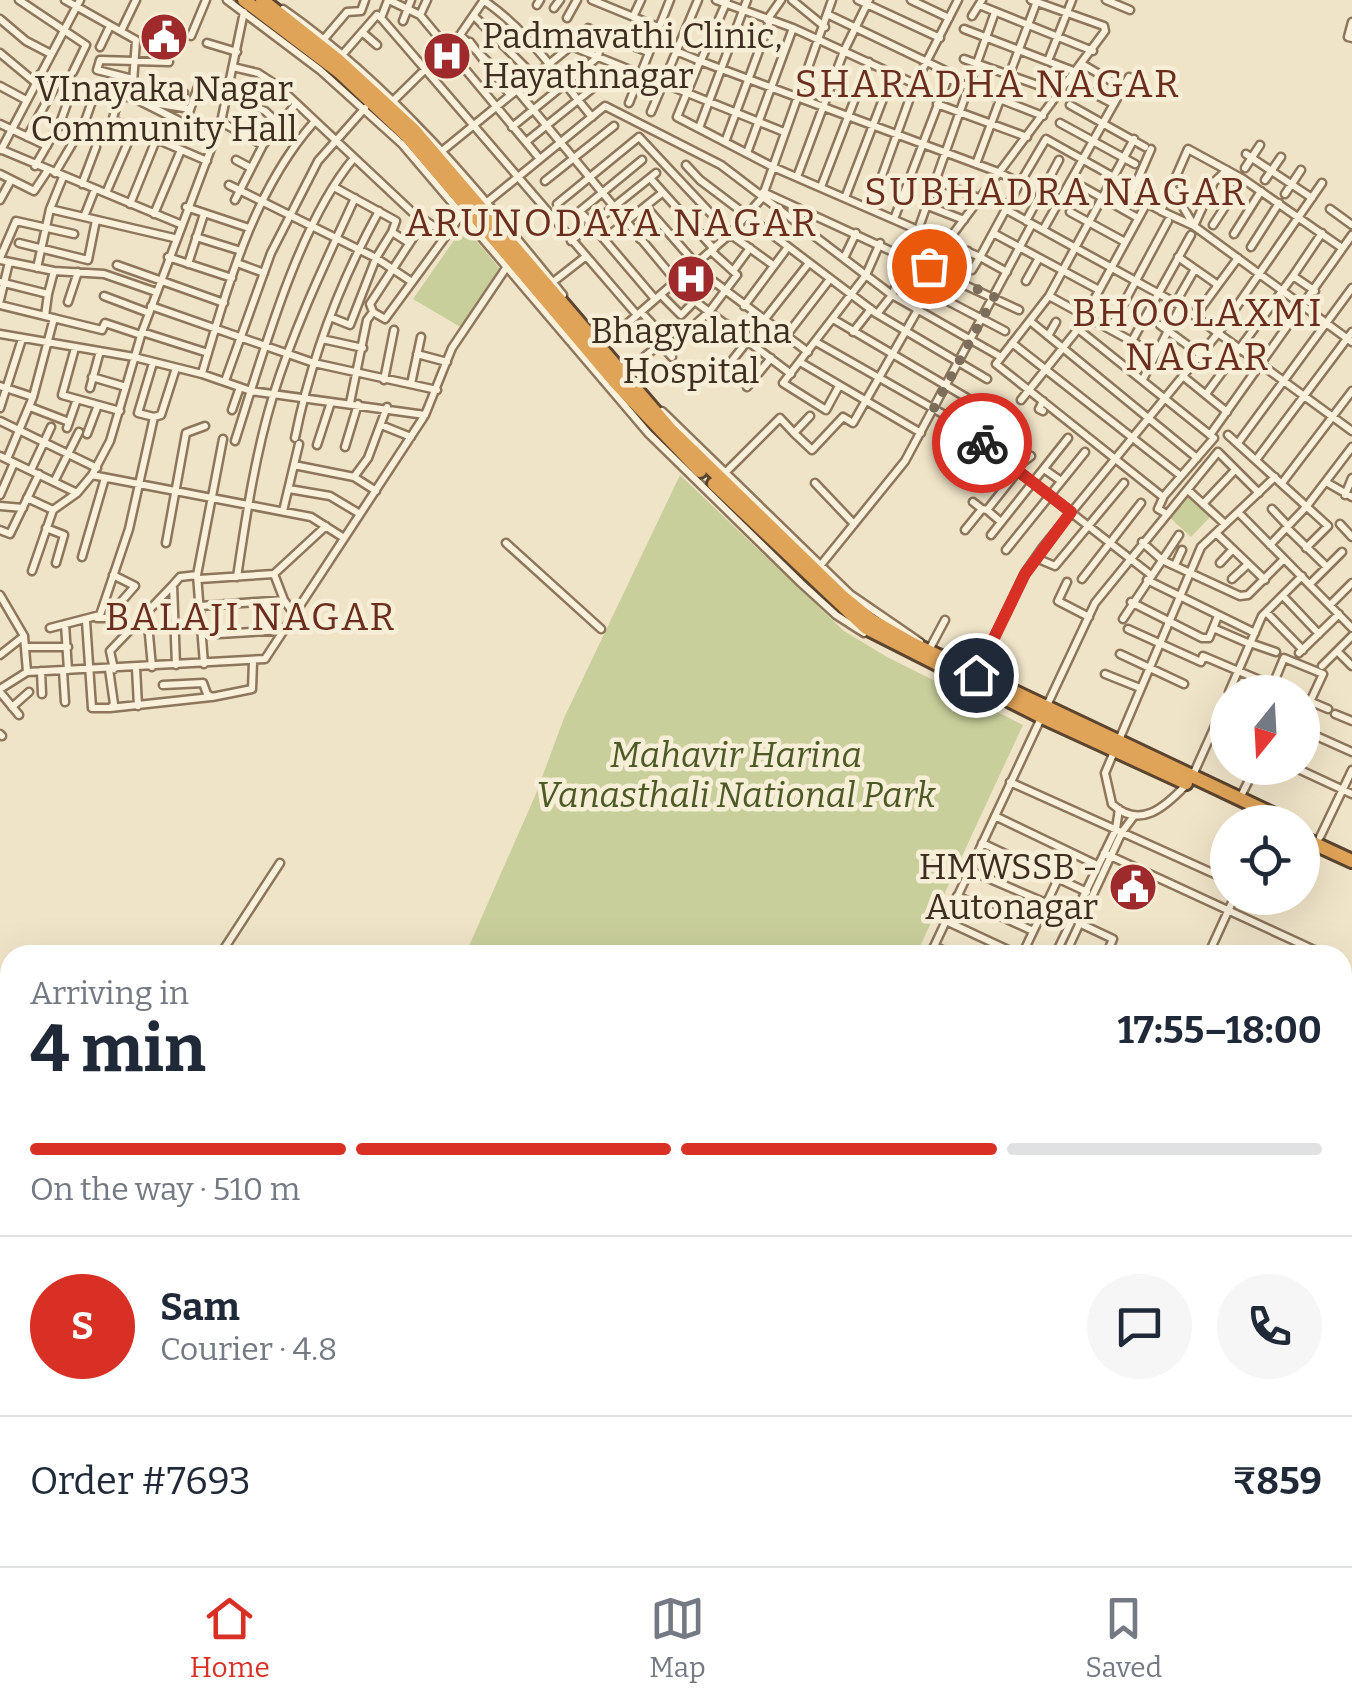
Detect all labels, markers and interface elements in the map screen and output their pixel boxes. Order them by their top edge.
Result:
public building icon: VInayaka Nagar Community Hall [138,11,190,63]
place label: Padmavathi Clinic, Hayathnagar [482,15,782,97]
hospital icon: Padmavathi Clinic, Hayathnagar [421,30,473,82]
district label: SHARADHA NAGAR [795,61,1181,107]
place label: VInayaka Nagar Community Hall [30,68,298,150]
district label: SUBHADRA NAGAR [864,169,1248,215]
district label: ARUNODAYA NAGAR [405,200,819,246]
pin [887,224,972,309]
icon: bag [902,239,957,294]
hospital icon: Bhagyalatha Hospital [665,253,717,305]
district label: BHOOLAXMI NAGAR [1072,290,1324,380]
place label: Bhagyalatha Hospital [590,310,792,392]
courier [932,393,1032,493]
icon: bike [955,416,1010,471]
district label: BALAJI NAGAR [105,594,397,640]
pin [934,633,1019,718]
icon: home [949,648,1004,703]
north arrow [1210,675,1320,785]
map controls [1210,675,1320,915]
park label: Mahavir Harina Vanasthali National Park [536,734,937,816]
button: locate [1210,805,1320,915]
place label: HMWSSB - Autonagar [919,846,1098,928]
public building icon: HMWSSB - Autonagar [1107,861,1159,913]
text: Arriving in [30,974,189,1012]
text: 17:55–18:00 [1117,1007,1322,1053]
text: 4 min [30,1010,206,1088]
text: On the way · 510 m [30,1170,300,1208]
button: chat [1087,1274,1192,1379]
button: phone [1217,1274,1322,1379]
text: Sam [160,1284,240,1330]
text: S [71,1303,94,1349]
text: Courier · 4.8 [160,1330,337,1368]
text: Order #7693 [30,1458,251,1504]
text: ₹859 [1232,1458,1322,1504]
tab: Home [190,1591,270,1684]
tab: Map [649,1591,706,1684]
tab: Saved [1085,1591,1162,1684]

